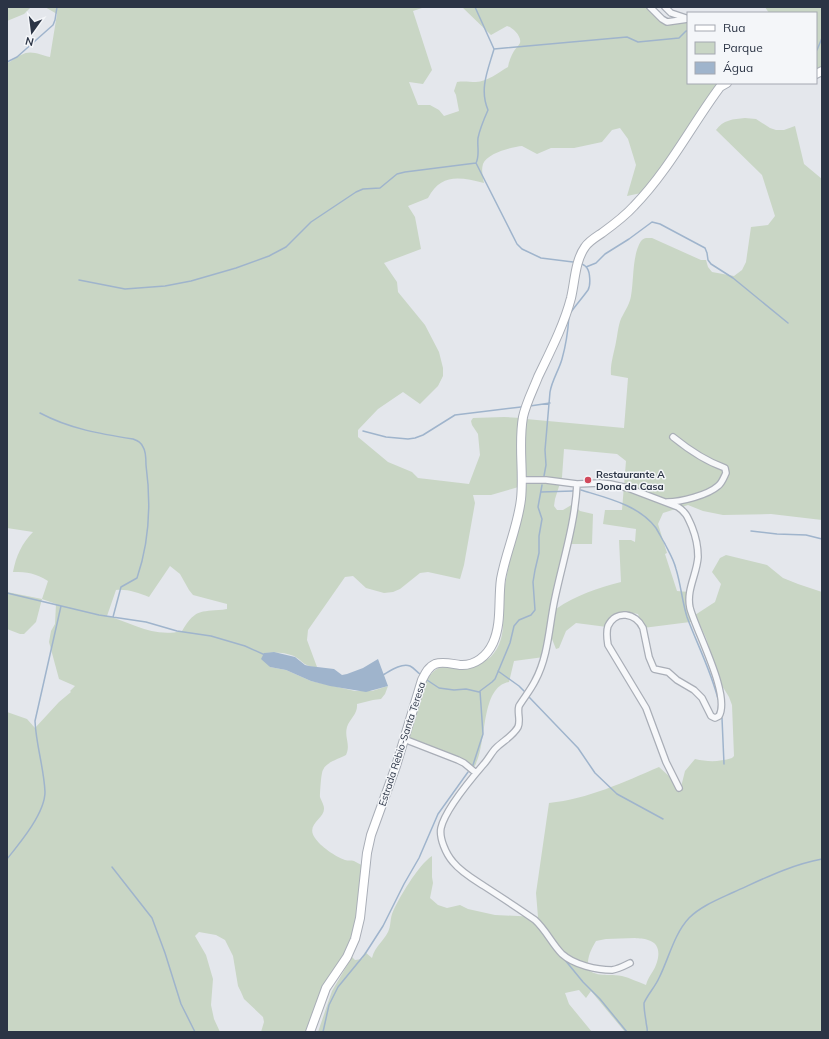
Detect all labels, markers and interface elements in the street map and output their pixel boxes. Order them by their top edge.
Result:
north arrow [12,12,52,52]
legend [687,12,817,84]
text: Rua [723,20,745,35]
text: N [24,34,35,50]
text: Parque [723,40,763,55]
text: Água [723,60,753,75]
place label: Restaurante A Dona da Casa [596,468,665,493]
marker: Restaurante A Dona da Casa [583,475,593,485]
street label: Estrada Rebio-Santa Teresa [376,680,428,808]

